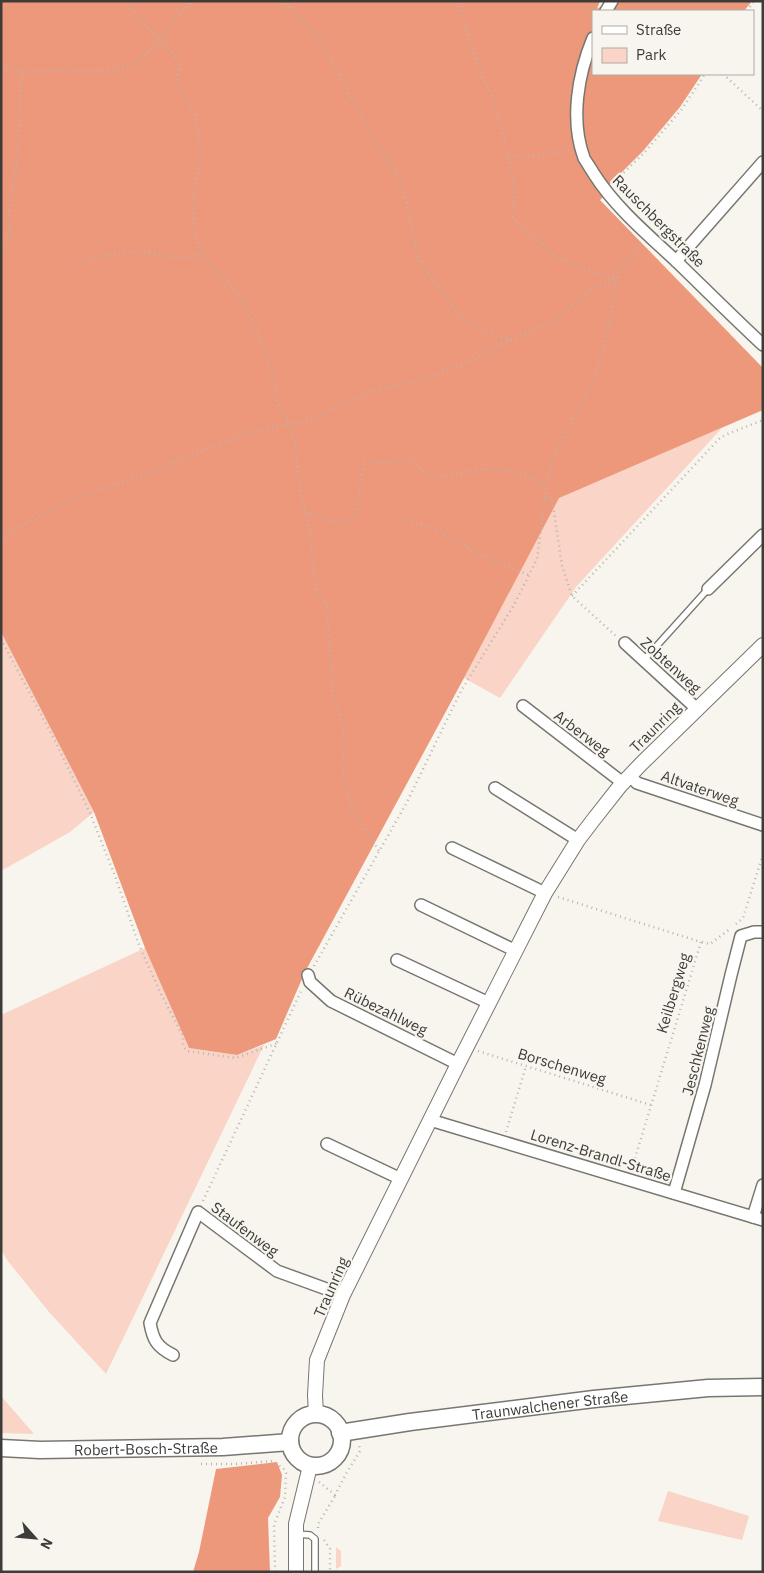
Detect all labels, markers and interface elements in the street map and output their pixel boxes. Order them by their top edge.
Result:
legend [592,10,754,75]
text: Straße [636,20,681,39]
text: Park [636,45,666,64]
street label: Rauschbergstraße [609,171,709,271]
street label: Zobtenweg [637,633,705,697]
street label: Traunring [626,698,684,756]
street label: Arberweg [550,706,614,760]
street label: Altvaterweg [659,766,741,810]
street label: Keilbergweg [652,951,694,1035]
street label: Rübezahlweg [341,983,431,1039]
street label: Jeschkenweg [678,1004,718,1098]
street label: Borschenweg [516,1044,609,1088]
street label: Lorenz-Brandl-Straße [528,1125,674,1185]
street label: Staufenweg [207,1197,283,1261]
street label: Traunring [309,1254,353,1320]
street label: Traunwalchener Straße [471,1386,629,1424]
street label: Robert-Bosch-Straße [74,1438,218,1459]
north arrow [10,1513,60,1563]
text: N [36,1535,57,1553]

